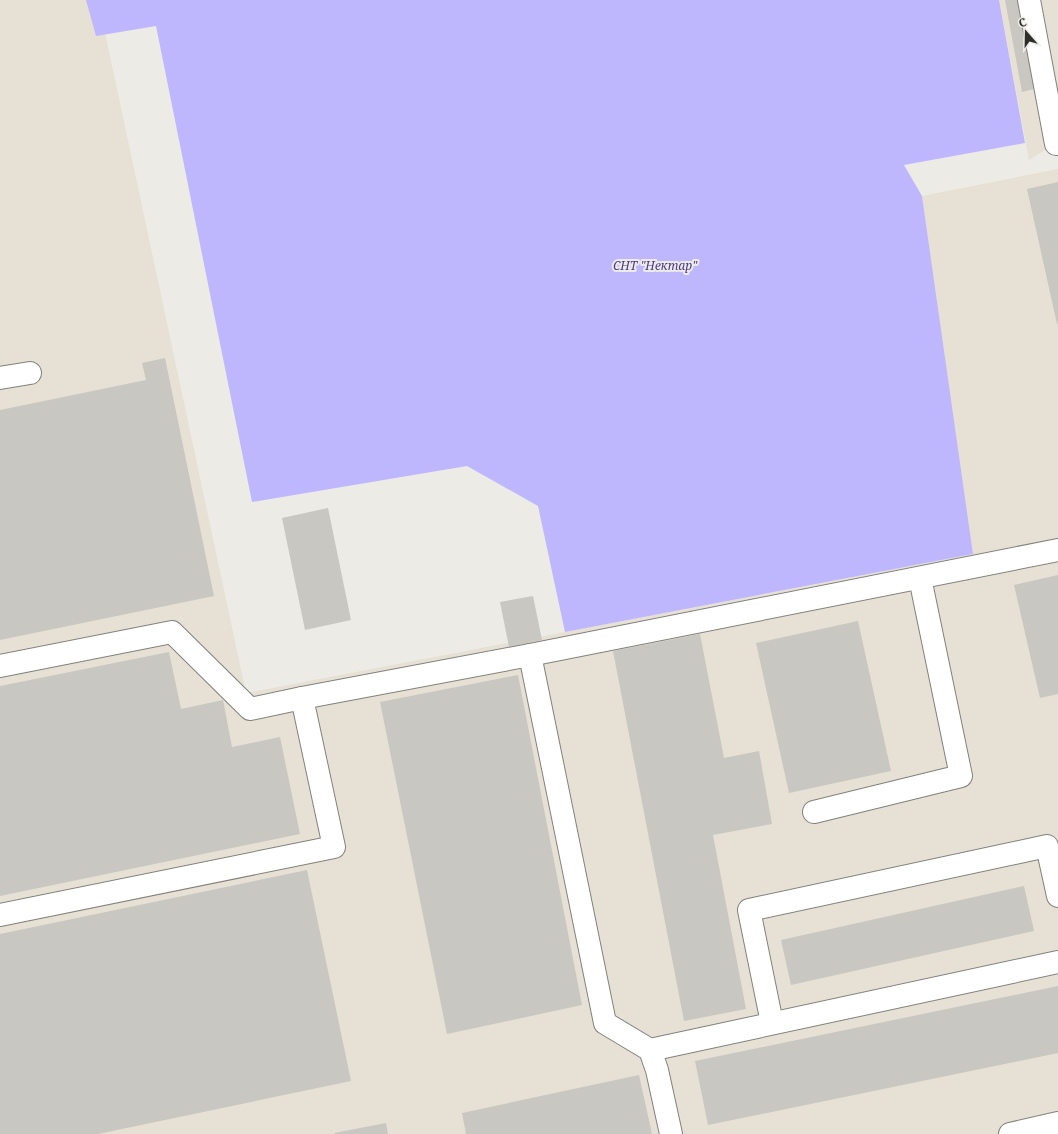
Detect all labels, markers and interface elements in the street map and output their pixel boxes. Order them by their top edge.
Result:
north arrow [1006,12,1046,52]
text: С [1016,14,1028,30]
park label: СНТ "Нектар" [613,257,698,274]

